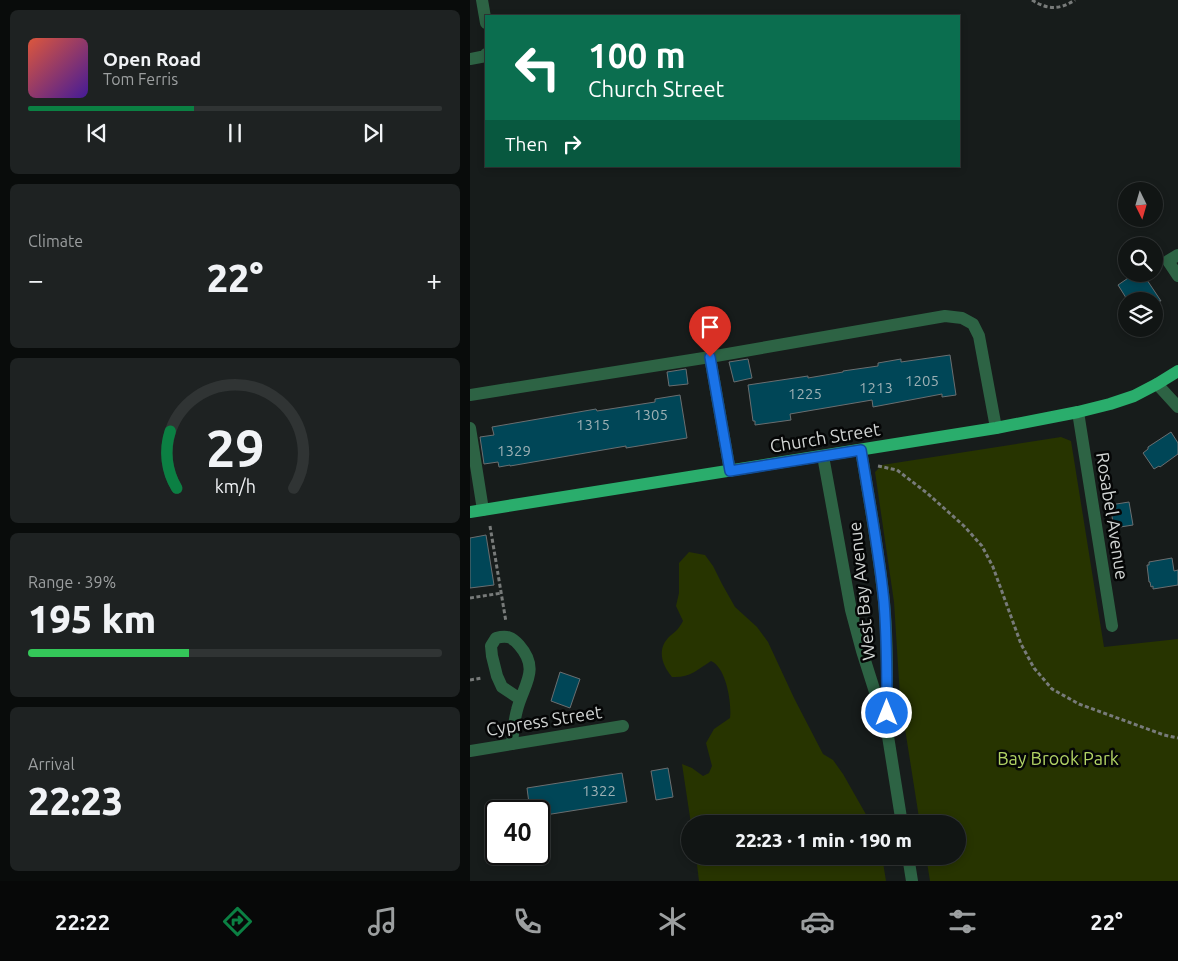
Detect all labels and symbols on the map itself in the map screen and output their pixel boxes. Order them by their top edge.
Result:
north arrow [1118,182,1162,228]
pin [689,306,731,357]
house number: 1205 [905,372,939,389]
house number: 1213 [859,379,893,396]
house number: 1225 [788,385,822,402]
house number: 1305 [634,406,668,423]
house number: 1315 [576,416,610,433]
street label: Church Street [768,418,881,456]
house number: 1329 [497,442,531,459]
street label: Rosabel Avenue [1093,451,1133,581]
street label: West Bay Avenue [844,521,878,661]
position arrow [860,686,912,738]
street label: Cypress Street [485,701,603,739]
park label: Bay Brook Park [997,748,1119,768]
house number: 1322 [582,782,616,799]
speed limit sign: 40 [485,800,550,865]

